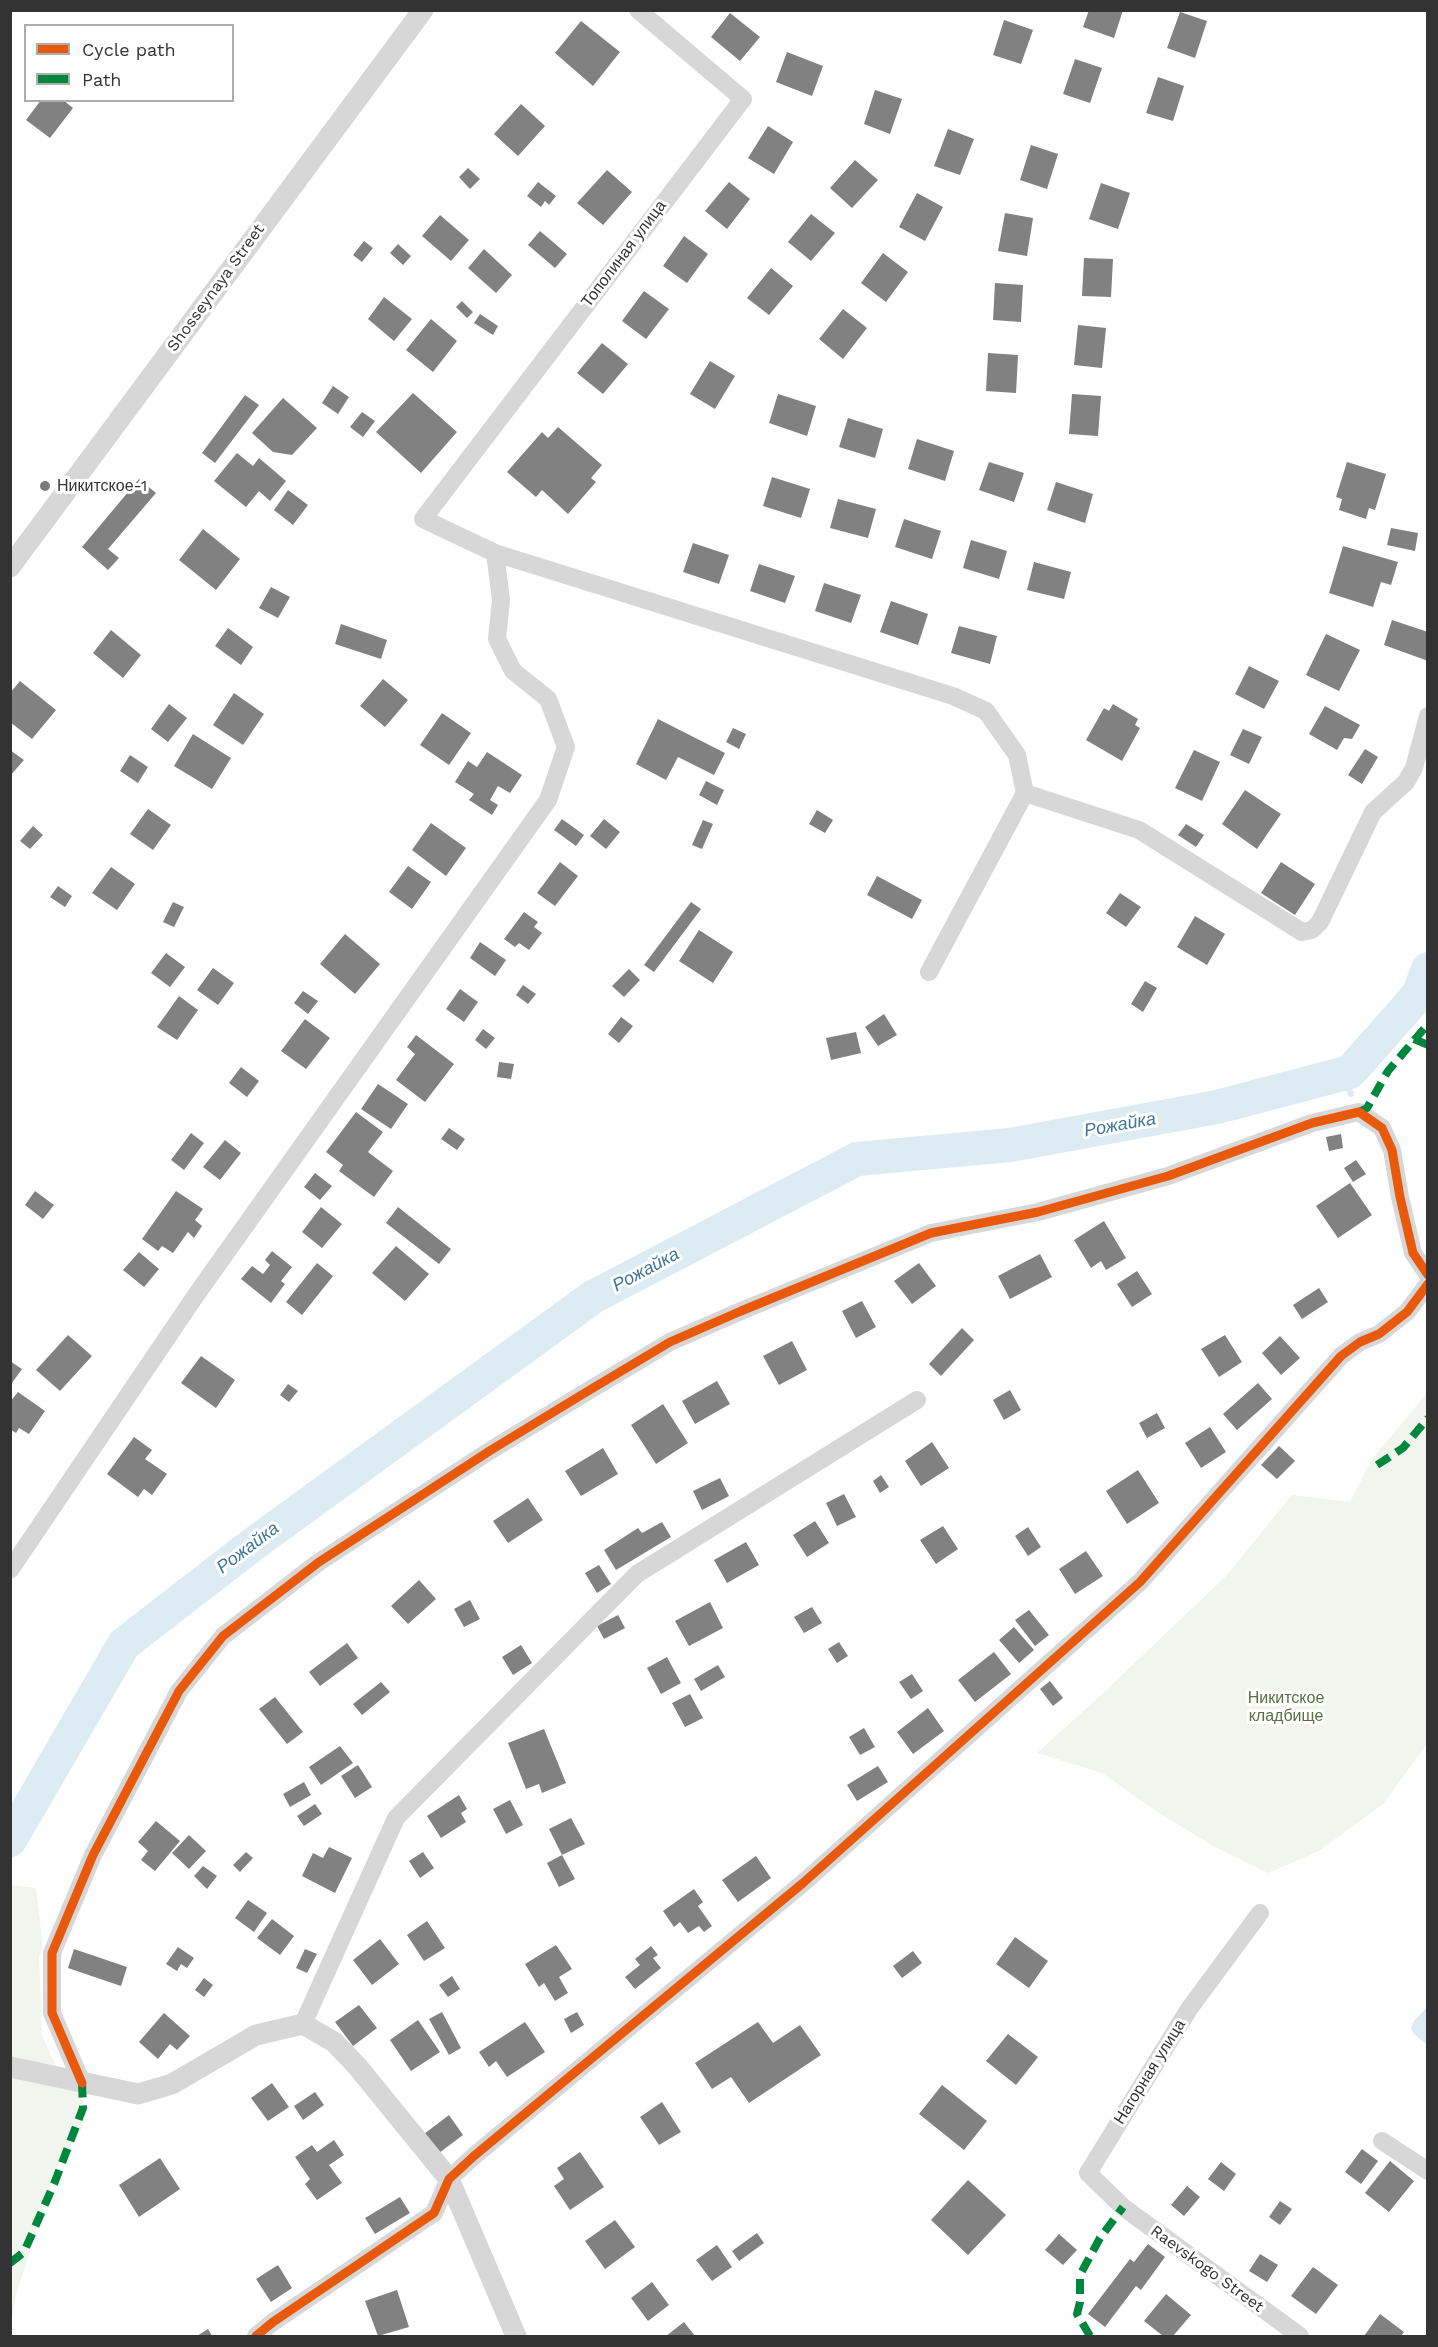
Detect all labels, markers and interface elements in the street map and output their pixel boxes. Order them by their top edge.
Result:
legend [24,24,234,102]
text: Cycle path [82,39,176,60]
text: Path [82,69,122,90]
street label: Тополиная улица [578,197,670,311]
street label: Shosseynaya Street [163,220,269,356]
place label: Никитское-1 [57,476,147,496]
marker: Никитское-1 [38,479,52,493]
water label: Рожайка [1083,1108,1157,1142]
water label: Рожайка [609,1243,683,1297]
water label: Рожайка [213,1518,283,1578]
park label: Никитское кладбище [1248,1688,1324,1726]
street label: Нагорная улица [1110,2016,1190,2128]
street label: Raevskogo Street [1147,2221,1267,2317]

